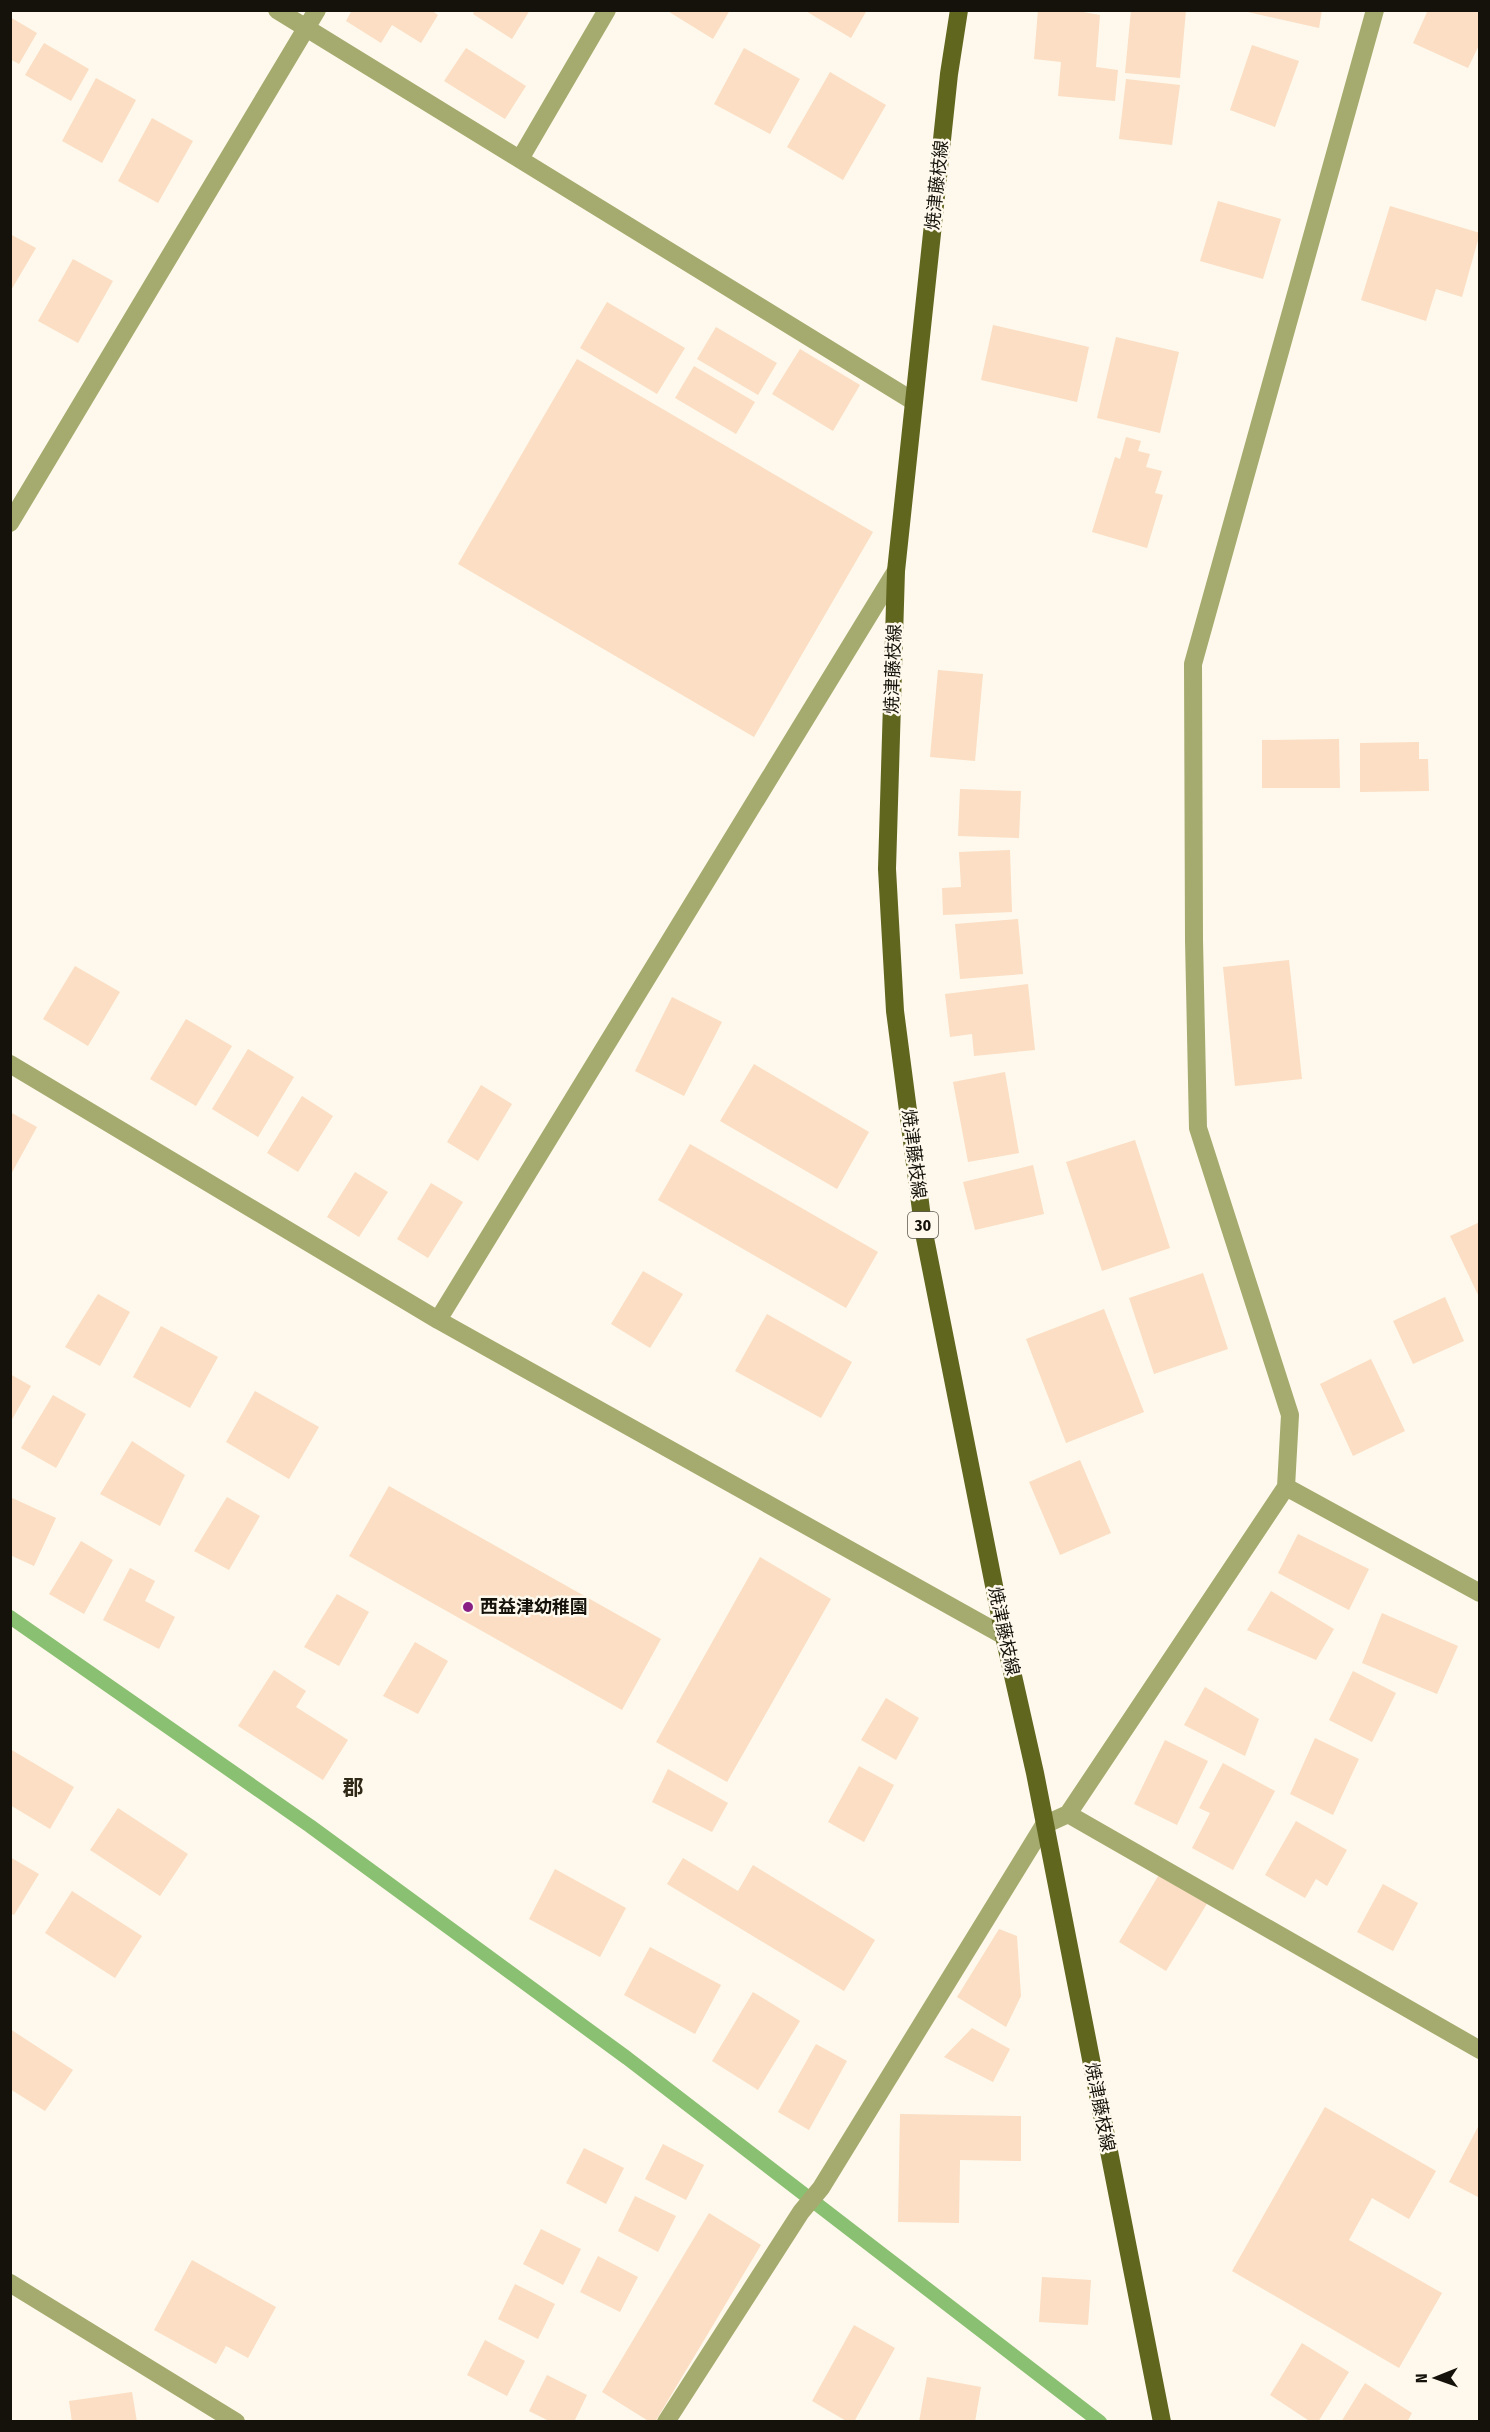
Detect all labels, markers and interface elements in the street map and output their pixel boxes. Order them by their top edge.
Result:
street label: 焼津藤枝線 [921,139,953,231]
street label: 焼津藤枝線 [880,624,906,714]
street label: 焼津藤枝線 [898,1108,930,1200]
road number: 30 [908,1212,938,1238]
street label: 焼津藤枝線 [984,1585,1024,1677]
place label: 西益津幼稚園 [480,1596,588,1618]
marker: 西益津幼稚園 [461,1600,475,1614]
district label: 郡 [343,1775,364,1801]
street label: 焼津藤枝線 [1081,2061,1119,2153]
north arrow [1406,2348,1466,2408]
text: N [1412,2373,1431,2383]

